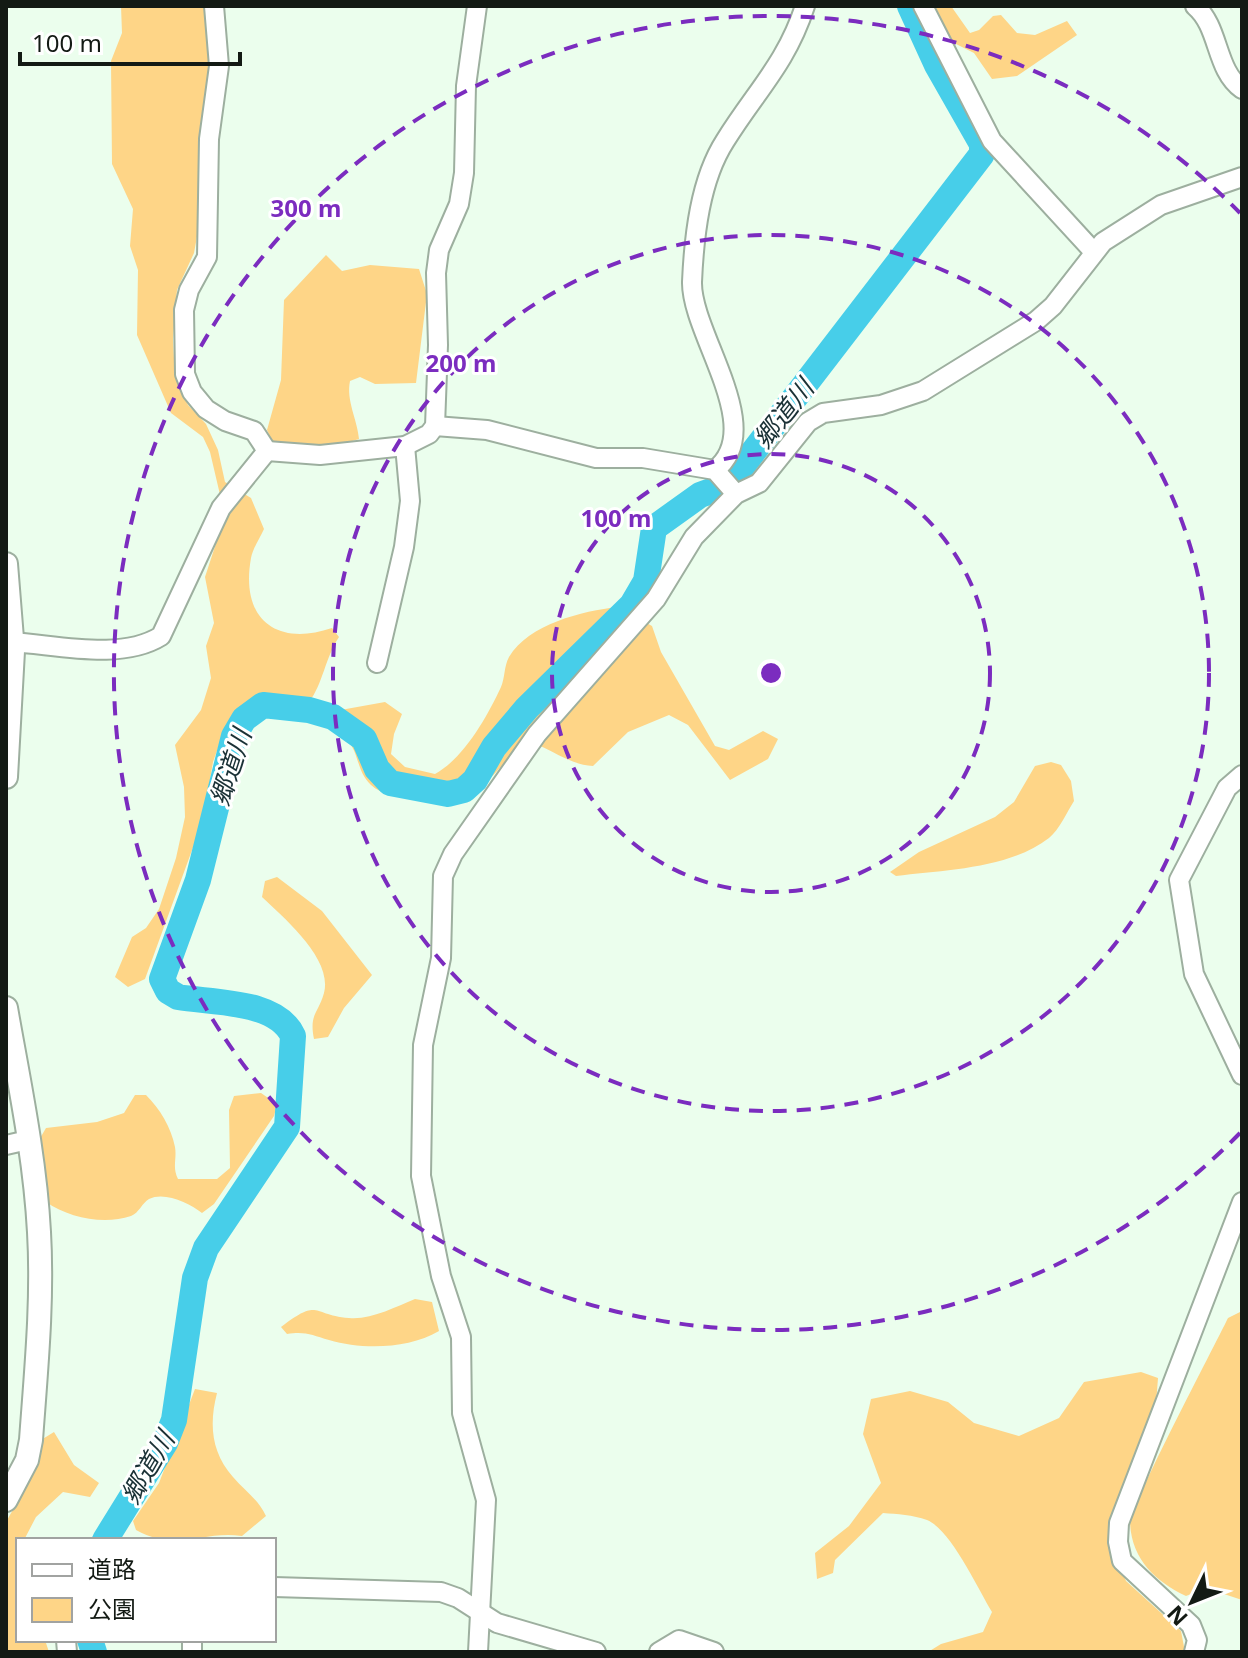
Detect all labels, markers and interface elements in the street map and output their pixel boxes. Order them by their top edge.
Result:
scale bar [20,16,240,66]
text: 100 m [32,26,102,59]
text: 300 m [271,191,341,224]
text: 200 m [426,346,496,379]
water label: 郷道川 [745,369,823,455]
text: 100 m [581,501,651,534]
centre of rings [757,659,785,687]
water label: 郷道川 [201,722,260,810]
water label: 郷道川 [112,1422,184,1510]
legend [16,1538,276,1642]
text: 道路 [88,1552,136,1585]
north arrow [1152,1562,1232,1642]
text: 公園 [88,1592,136,1625]
text: N [1160,1600,1194,1633]

